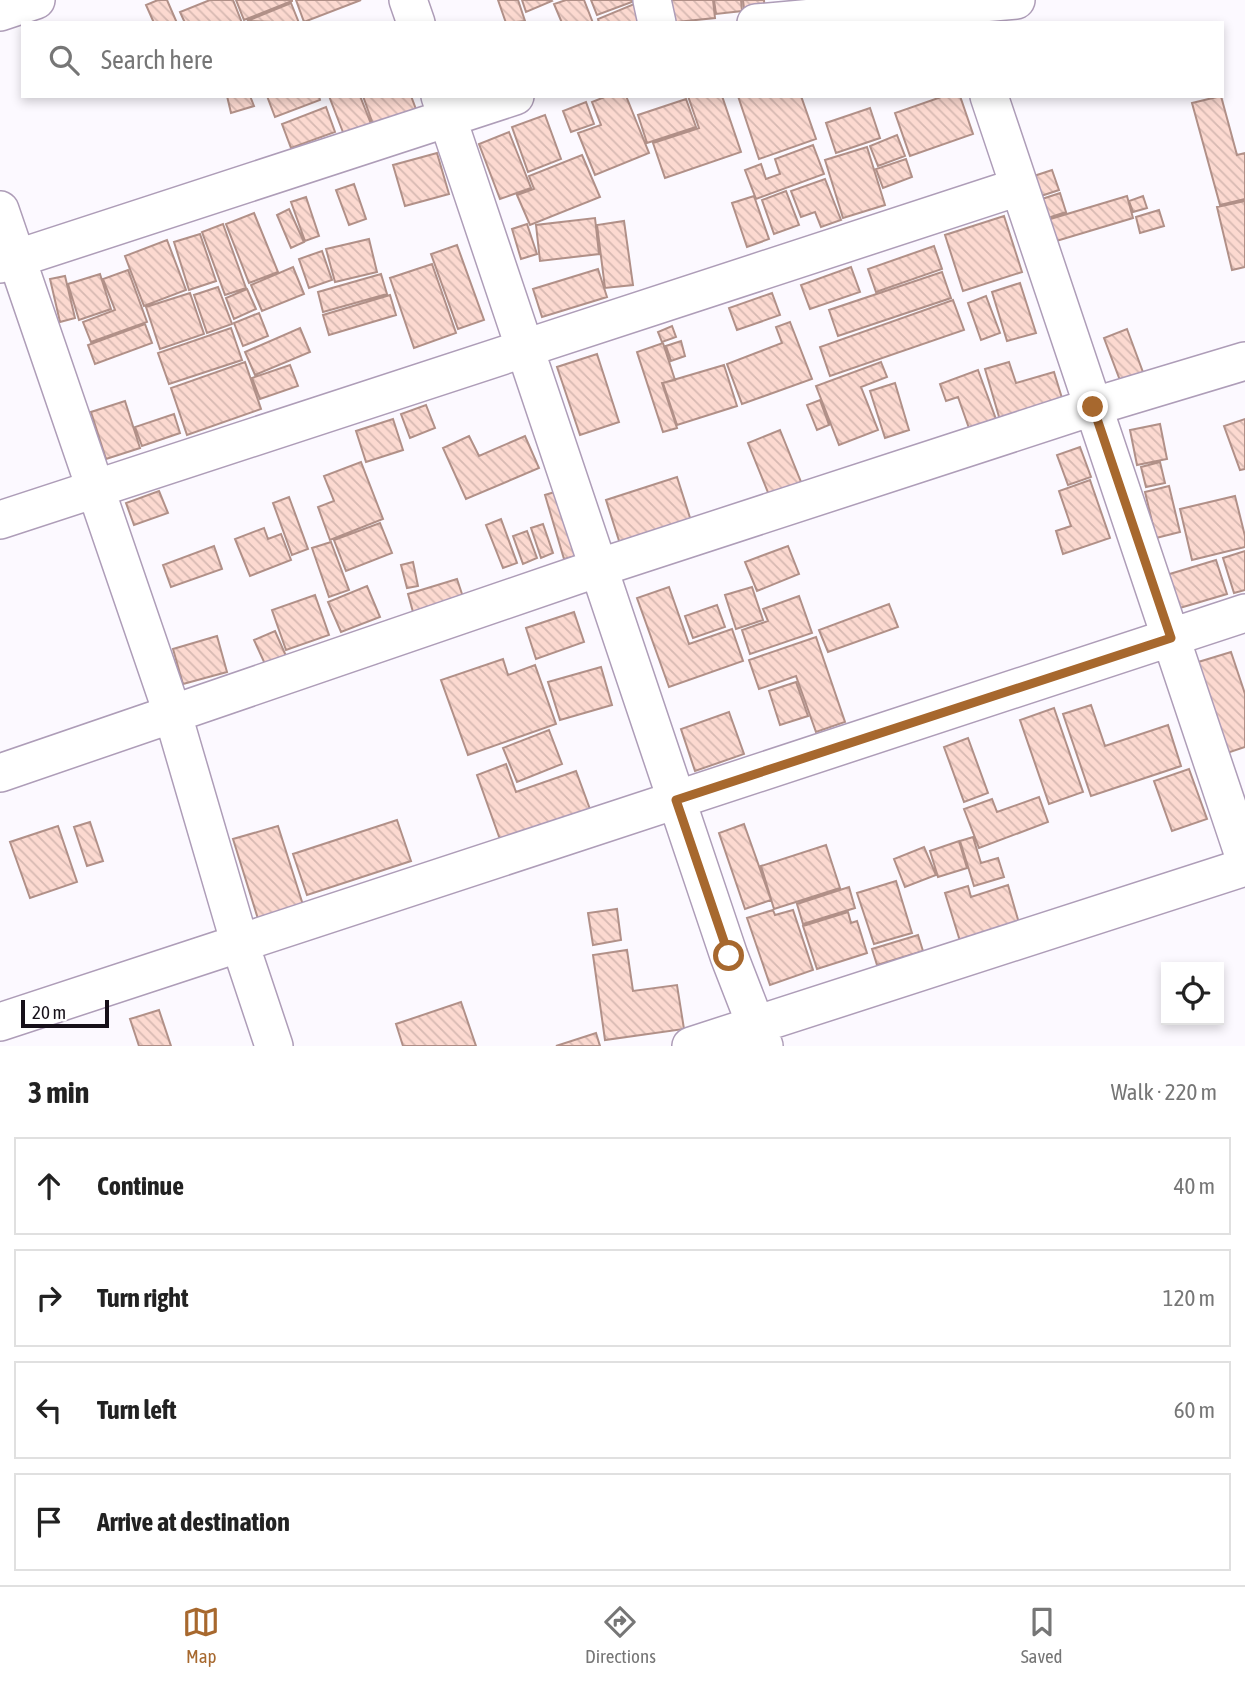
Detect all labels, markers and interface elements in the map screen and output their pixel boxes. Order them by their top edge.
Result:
search box [21,21,1224,98]
icon: search [45,41,83,79]
text: Search here [101,45,213,75]
route end [1077,391,1108,422]
route start [713,940,744,971]
map controls [1161,962,1224,1025]
button: locate [1161,962,1224,1025]
scale bar [21,997,108,1029]
text: 20 m [32,1001,66,1023]
text: 3 min [28,1075,89,1109]
text: Walk · 220 m [1111,1079,1217,1105]
icon: ahead [30,1167,68,1205]
text: Continue [97,1171,184,1201]
text: 40 m [1174,1173,1215,1199]
icon: right [30,1279,68,1317]
text: Turn right [97,1283,188,1313]
text: 120 m [1163,1285,1215,1311]
icon: left [30,1391,68,1429]
text: Turn left [97,1395,177,1425]
text: 60 m [1174,1397,1215,1423]
icon: arrive [30,1503,68,1541]
text: Arrive at destination [97,1507,290,1537]
tab: Map [182,1603,220,1667]
tab: Directions [585,1603,656,1667]
tab: Saved [1021,1603,1063,1667]

